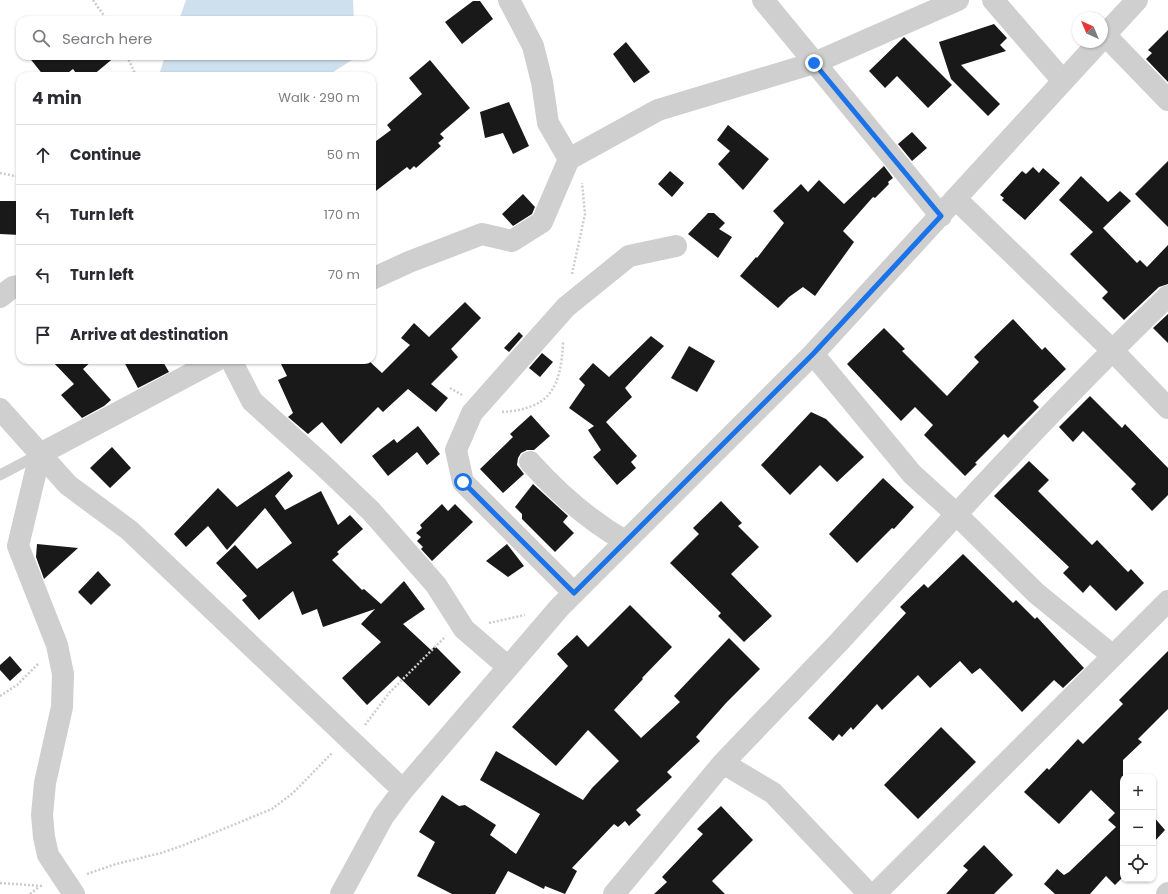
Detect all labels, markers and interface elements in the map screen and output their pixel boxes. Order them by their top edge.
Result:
north arrow [1072,12,1108,48]
search box [16,16,376,60]
icon: search [30,27,52,49]
text: Search here [62,28,152,49]
route end [805,54,823,72]
text: 4 min [32,86,82,110]
text: Walk · 290 m [278,88,360,107]
icon: ahead [32,144,54,166]
text: Continue [70,144,141,165]
text: 50 m [327,145,360,164]
icon: left [32,204,54,226]
text: Turn left [70,204,134,225]
text: 170 m [324,205,360,224]
icon: left [32,264,54,286]
text: Turn left [70,264,134,285]
text: 70 m [328,265,360,284]
icon: arrive [32,324,54,346]
text: Arrive at destination [70,324,228,345]
route start [454,473,472,491]
map controls [1120,774,1156,882]
button: + [1120,774,1156,810]
button: − [1120,810,1156,846]
button: locate [1120,846,1156,882]

